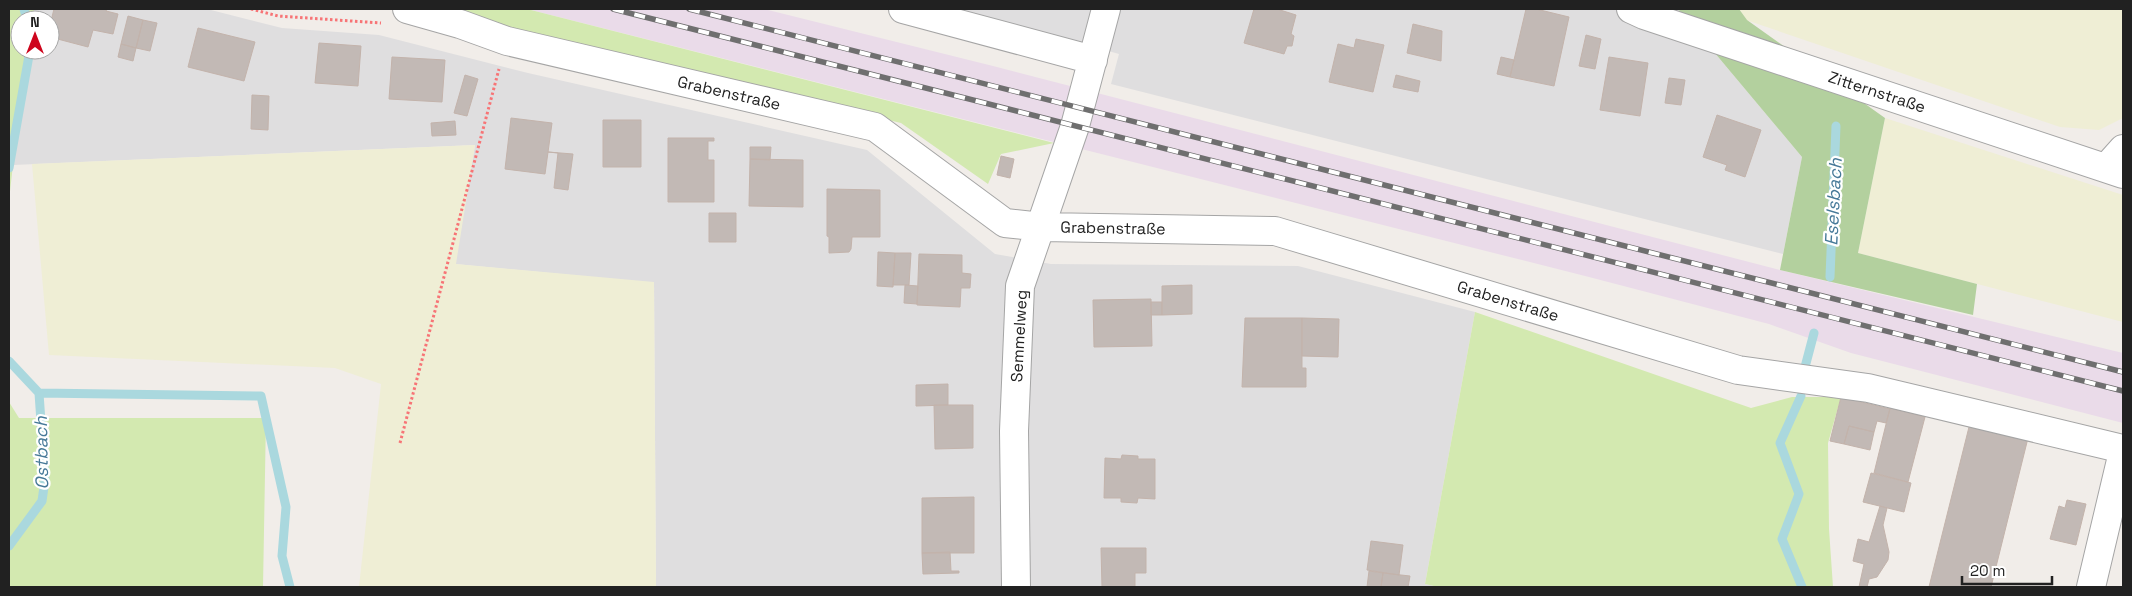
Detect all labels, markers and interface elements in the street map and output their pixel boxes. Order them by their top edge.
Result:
north arrow [10,10,60,60]
text: N [30,13,40,31]
street label: Zitternstraße [1826,66,1928,118]
street label: Grabenstraße [675,71,783,115]
water label: Eselsbach [1819,157,1847,246]
street label: Grabenstraße [1060,217,1166,239]
street label: Grabenstraße [1455,276,1561,326]
street label: Semmelweg [1006,289,1032,383]
water label: Ostbach [29,415,53,490]
scale bar [1962,554,2052,586]
text: 20 m [1970,561,2005,580]

